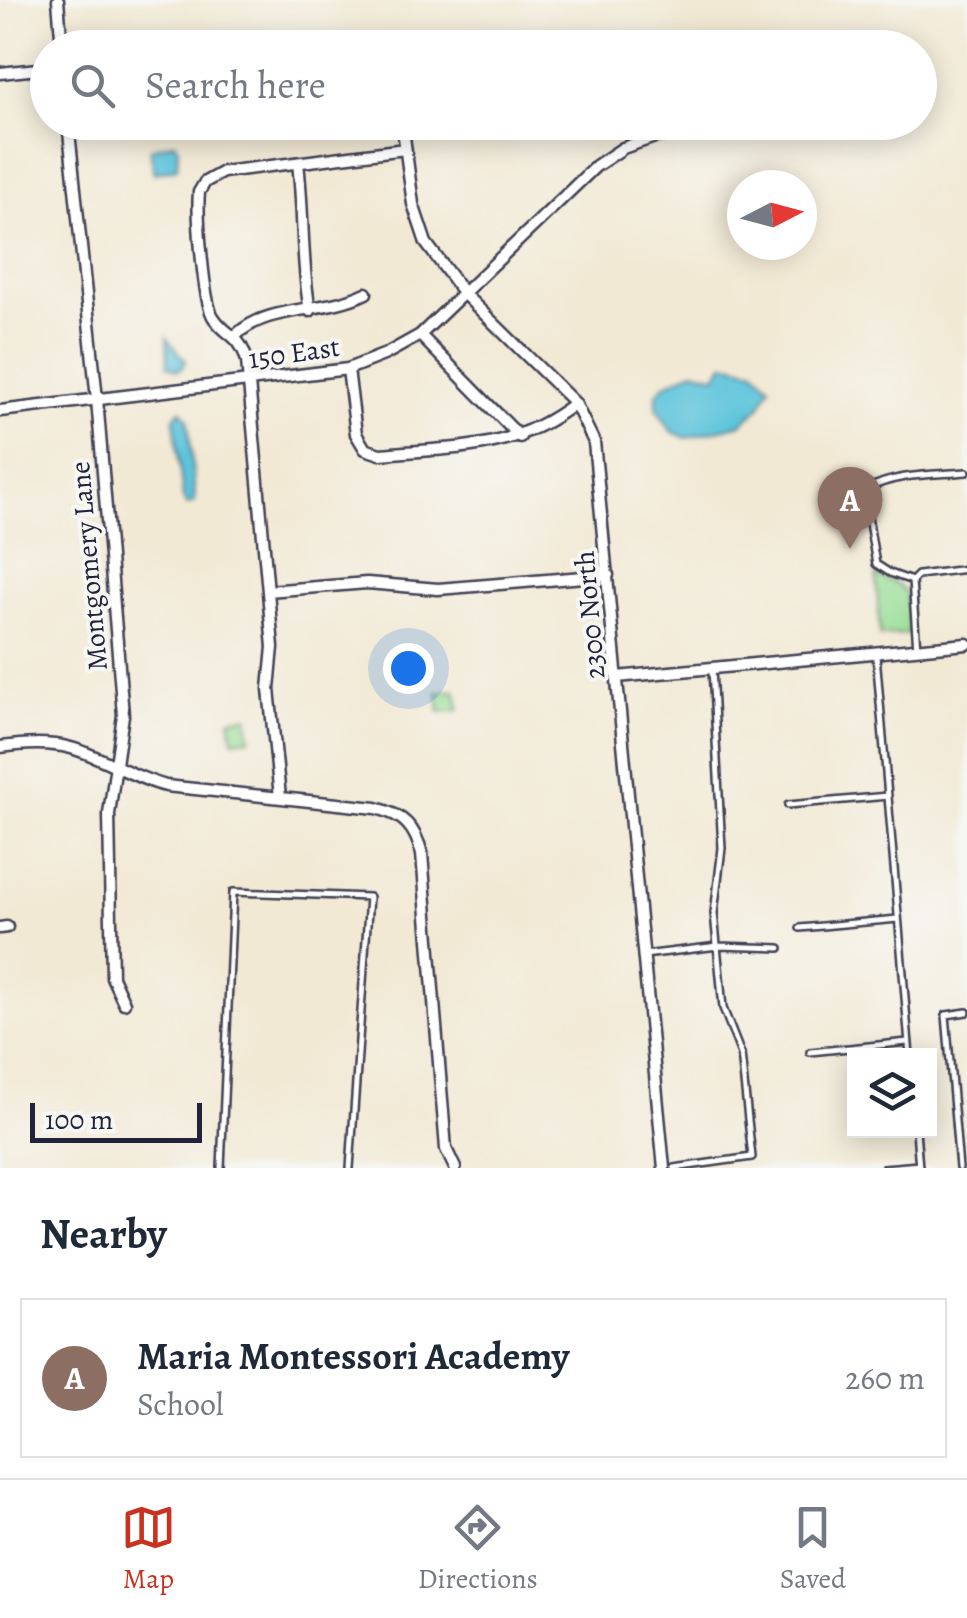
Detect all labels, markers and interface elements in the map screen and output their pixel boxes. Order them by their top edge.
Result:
search box [30,30,937,140]
icon: search [65,58,120,113]
text: Search here [145,59,326,111]
north arrow [727,170,817,260]
street label: 150 East [246,328,342,378]
street label: Montgomery Lane [61,460,117,672]
pin: A [818,466,882,549]
street label: 2300 North [565,549,615,681]
your location [383,643,434,694]
map controls [847,1048,937,1138]
button: layers [847,1048,937,1138]
scale bar [30,1098,202,1142]
text: 100 m [45,1101,113,1139]
text: Nearby [40,1205,167,1262]
text: Maria Montessori Academy [137,1330,569,1382]
text: A [64,1356,85,1400]
text: 260 m [845,1356,925,1400]
text: School [137,1382,224,1426]
tab: Map [121,1500,176,1598]
tab: Directions [418,1500,538,1598]
tab: Saved [780,1500,846,1598]

